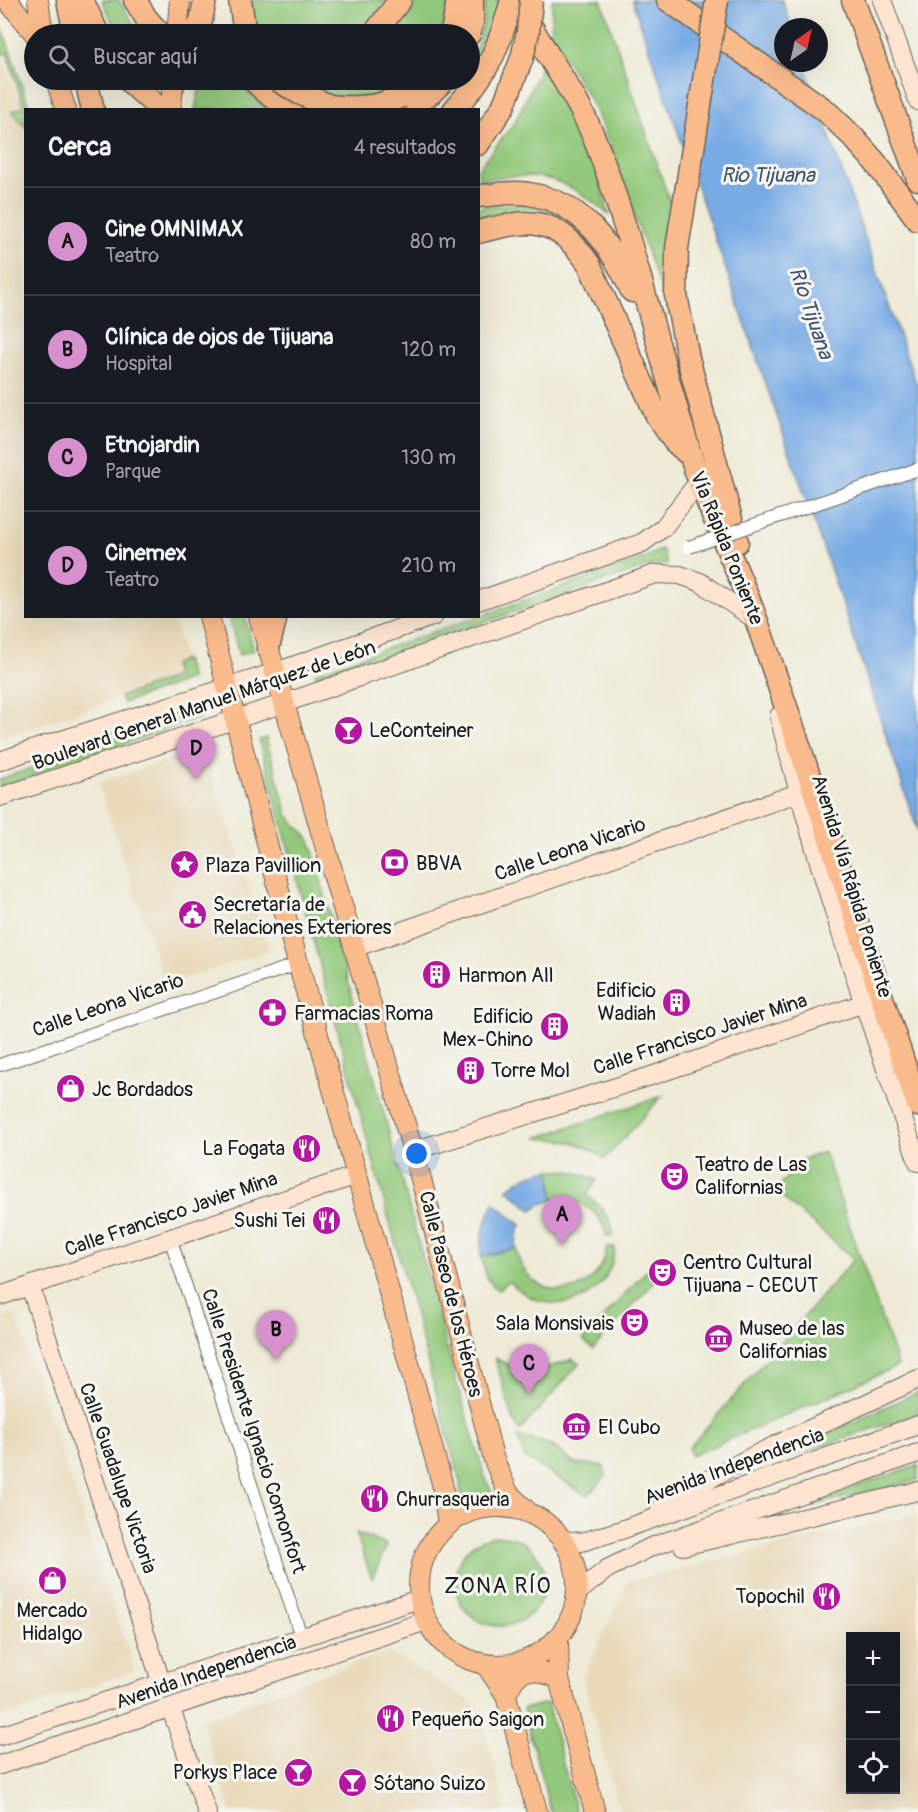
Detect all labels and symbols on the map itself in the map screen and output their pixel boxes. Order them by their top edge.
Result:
north arrow [774,18,828,72]
water label: Rio Tijuana [721,162,816,189]
water label: Río Tijuana [783,263,840,364]
street label: Vía Rápida Poniente [685,467,769,629]
street label: Boulevard General Manuel Márquez de León [29,634,379,776]
bar icon: LeConteiner [332,714,364,746]
place label: LeConteiner [369,718,474,743]
pin: D [176,730,216,779]
street label: Avenida Vía Rápida Poniente [806,771,898,1001]
street label: Calle Leona Vicario [491,811,649,887]
bank icon: BBVA [379,847,411,879]
place icon: Plaza Pavillion [168,849,200,881]
place label: BBVA [416,851,462,876]
place label: Plaza Pavillion [205,853,321,878]
place label: Secretaría de Relaciones Exteriores [213,892,392,940]
public building icon: Secretaría de Relaciones Exteriores [176,899,208,931]
building icon: Harmon All [421,959,453,991]
place label: Harmon All [458,963,554,988]
street label: Calle Leona Vicario [29,967,187,1043]
place label: Edificio Wadiah [596,978,656,1026]
building icon: Edificio Wadiah [661,986,693,1018]
street label: Calle Francisco Javier Mina [590,988,810,1080]
pharmacy icon: Farmacias Roma [257,997,289,1029]
place label: Farmacias Roma [294,1001,433,1026]
place label: Edificio Mex-Chino [442,1004,533,1052]
building icon: Edificio Mex-Chino [538,1011,570,1043]
building icon: Torre Mol [454,1054,486,1086]
place label: Torre Mol [491,1058,570,1083]
shop icon: Jc Bordados [55,1073,87,1105]
place label: Jc Bordados [92,1077,193,1102]
restaurant icon: La Fogata [290,1132,322,1164]
place label: La Fogata [202,1136,285,1161]
your location [402,1139,431,1168]
place label: Teatro de Las Californias [695,1152,807,1200]
theatre icon: Teatro de Las Californias [658,1160,690,1192]
street label: Calle Francisco Javier Mina [61,1166,281,1262]
street label: Calle Paseo de los Héroes [413,1188,489,1400]
pin: A [542,1196,582,1245]
restaurant icon: Sushi Tei [310,1204,342,1236]
place label: Sushi Tei [234,1208,305,1233]
place label: Centro Cultural Tijuana - CECUT [683,1250,818,1298]
theatre icon: Centro Cultural Tijuana - CECUT [646,1257,678,1289]
street label: Calle Presidente Ignacio Comonfort [196,1285,312,1577]
theatre icon: Sala Monsivais [619,1307,651,1339]
pin: B [256,1310,296,1360]
place label: Sala Monsivais [495,1311,614,1336]
place label: Museo de las Californias [739,1316,845,1364]
museum icon: Museo de las Californias [702,1323,734,1355]
pin: C [510,1344,548,1394]
street label: Calle Guadalupe Victoria [74,1379,162,1577]
museum icon: El Cubo [561,1411,593,1443]
place label: El Cubo [598,1415,661,1440]
street label: Avenida Independencia [641,1422,827,1510]
restaurant icon: Churrasqueria [359,1483,391,1515]
place label: Churrasqueria [396,1487,510,1512]
shop icon: Mercado Hidalgo [36,1564,68,1596]
district label: ZONA RÍO [444,1572,552,1600]
restaurant icon: Topochil [810,1580,842,1612]
place label: Topochil [736,1584,805,1609]
place label: Mercado Hidalgo [17,1598,88,1646]
street label: Avenida Independencia [112,1629,300,1715]
restaurant icon: Pequeño Saigon [374,1703,406,1735]
place label: Pequeño Saigon [411,1707,544,1732]
bar icon: Porkys Place [282,1756,314,1788]
place label: Porkys Place [173,1760,277,1785]
bar icon: Sótano Suizo [336,1767,368,1799]
place label: Sótano Suizo [373,1771,486,1796]

